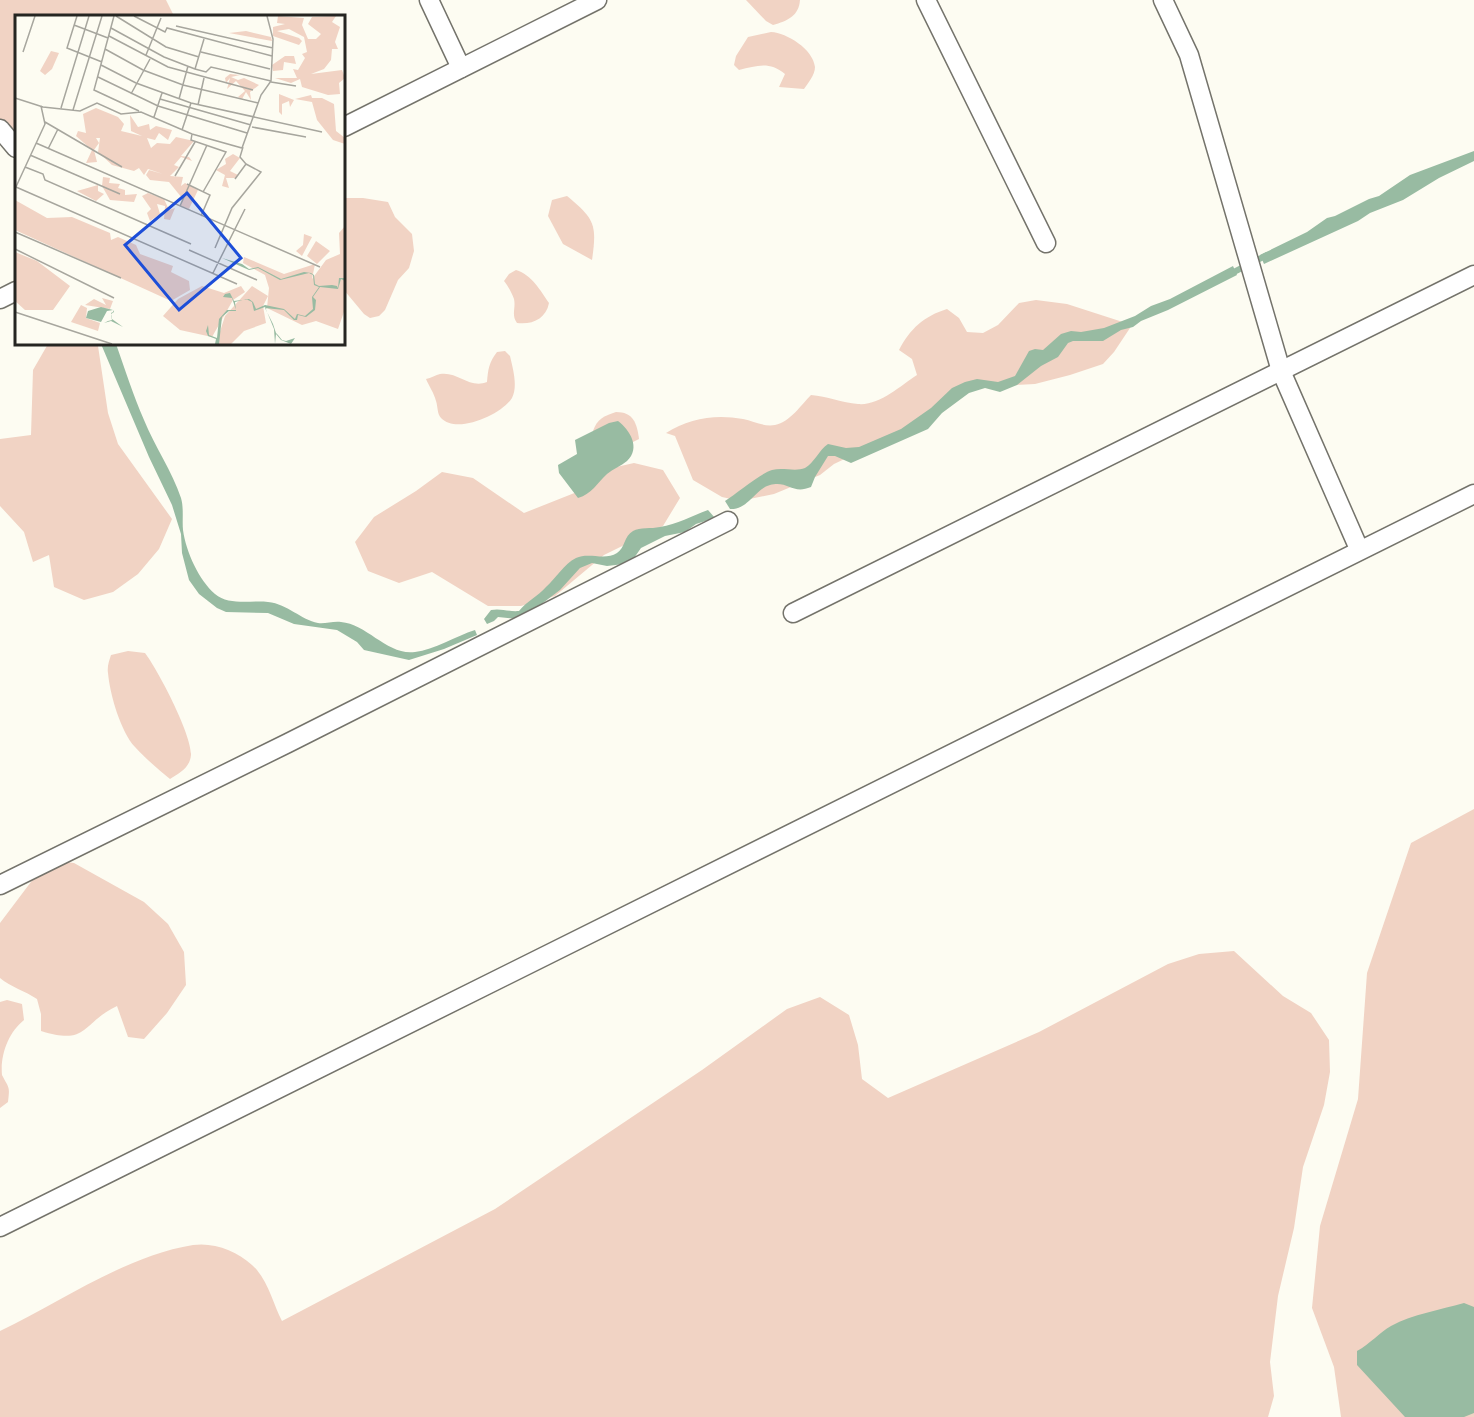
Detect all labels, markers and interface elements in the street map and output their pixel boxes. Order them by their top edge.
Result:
inset map [15,15,345,345]

